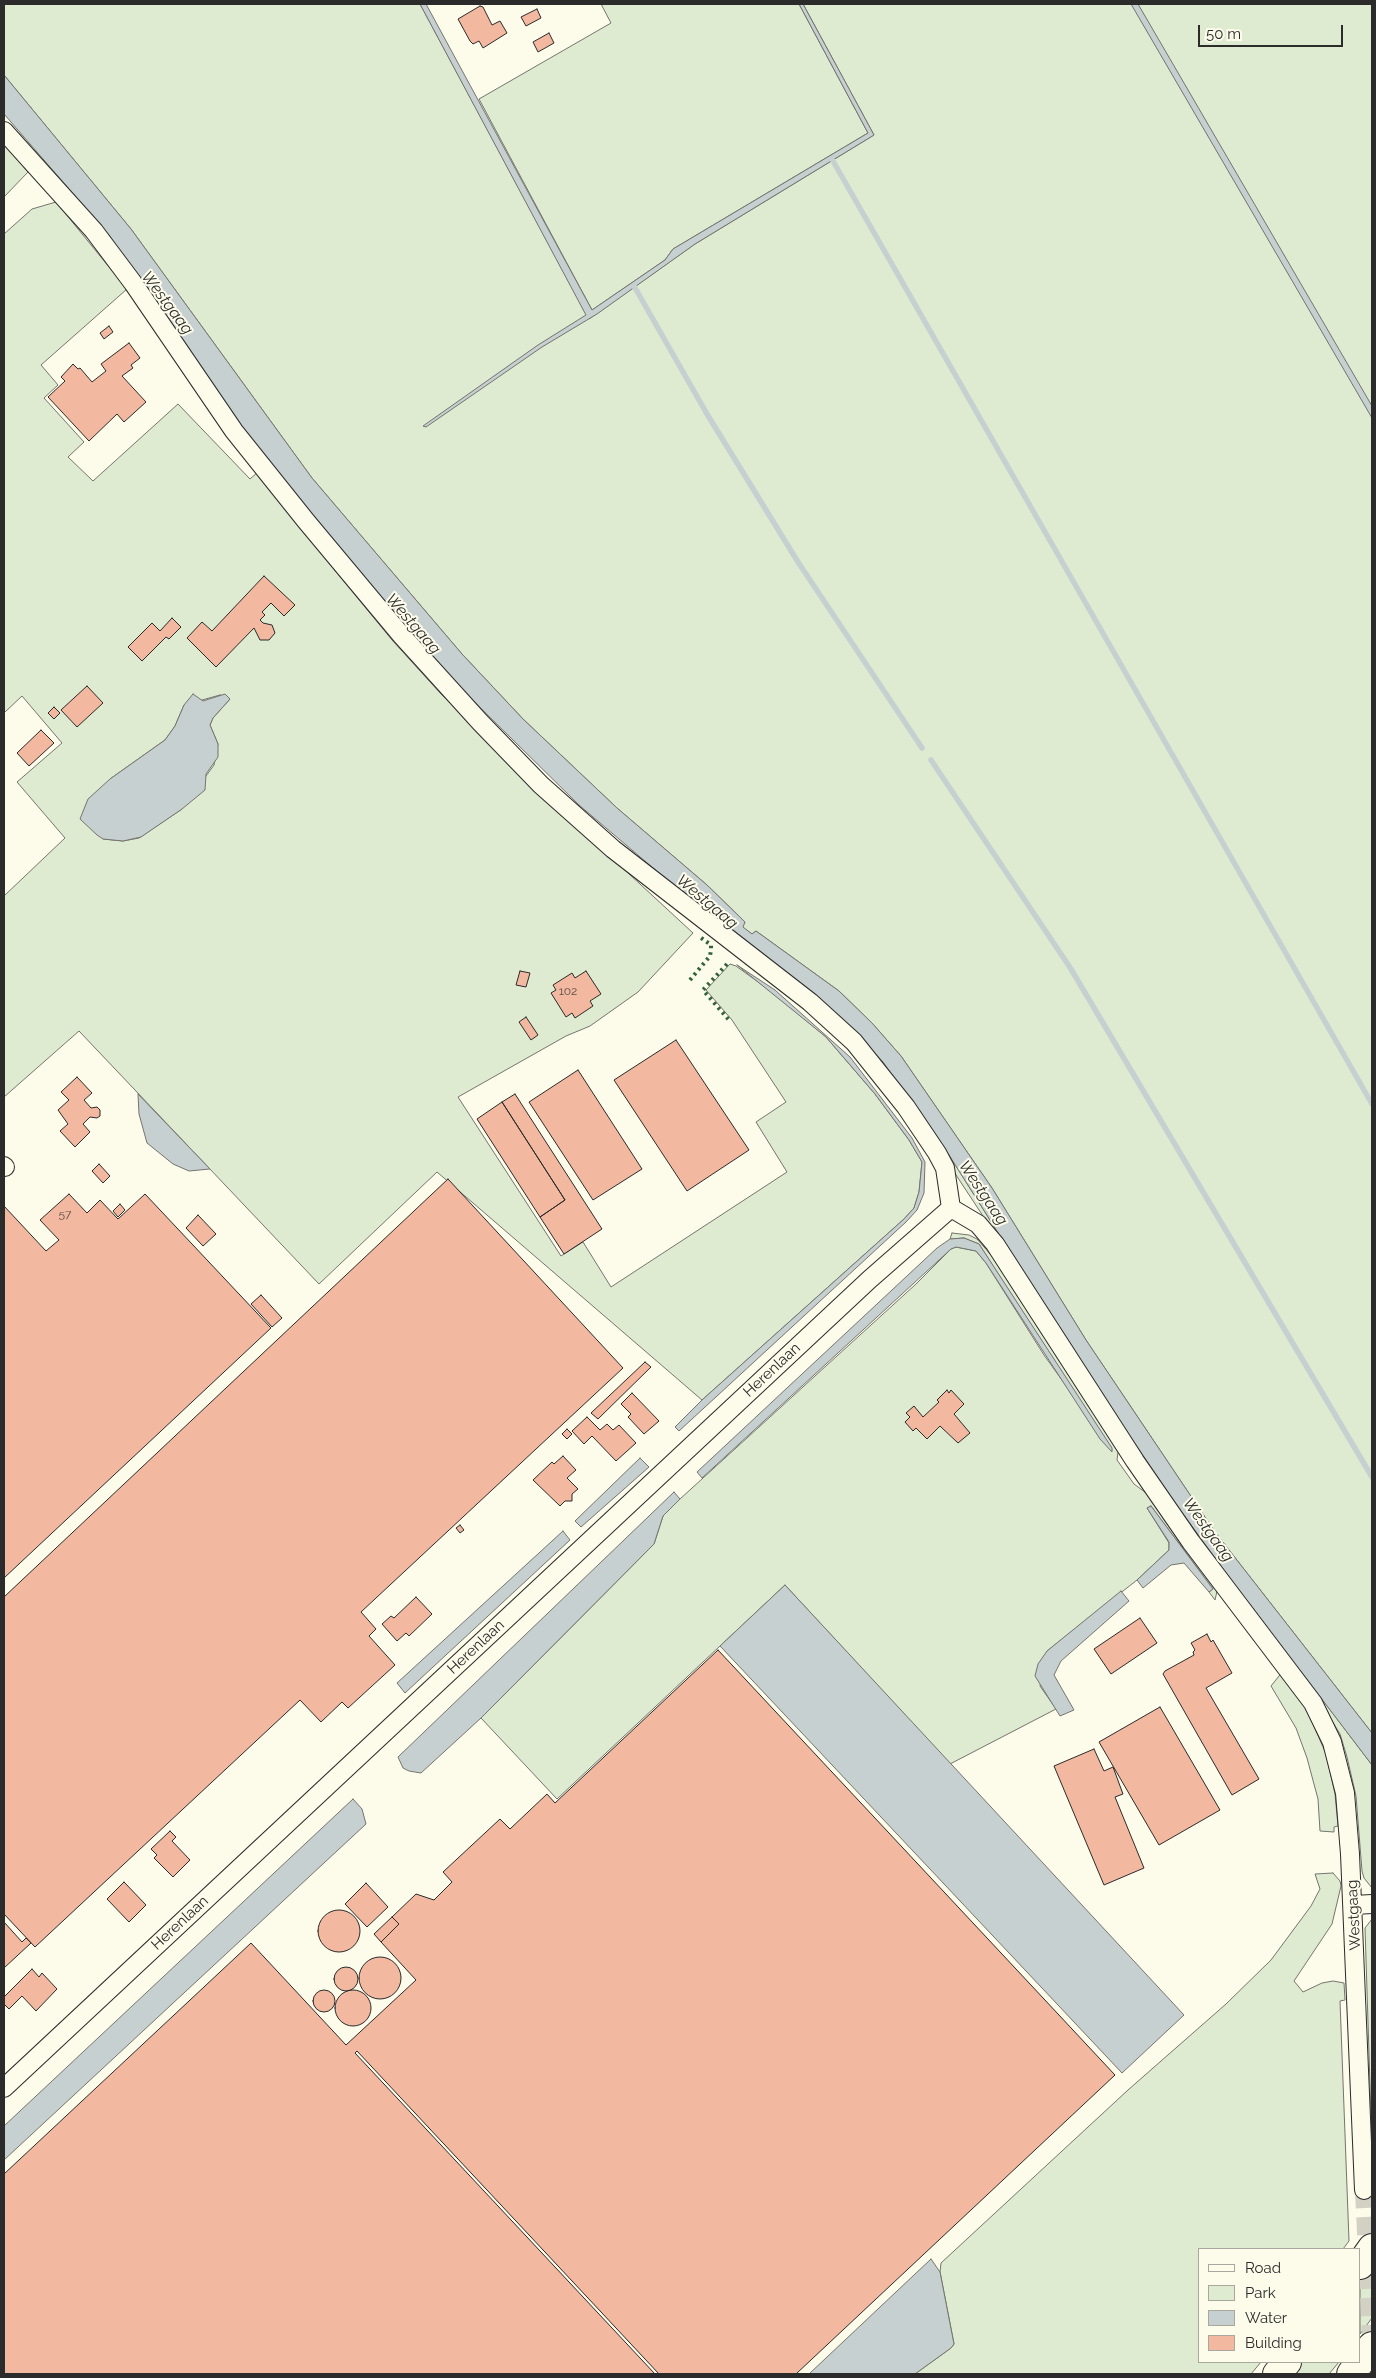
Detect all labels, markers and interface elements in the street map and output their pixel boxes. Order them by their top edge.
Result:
scale bar [1201,15,1346,47]
text: 50 m [1206,25,1241,43]
water label: Westgaag [137,268,197,338]
water label: Westgaag [381,590,445,658]
water label: Westgaag [672,871,742,933]
house number: 102 [559,984,577,998]
water label: Westgaag [954,1157,1012,1229]
house number: 57 [59,1207,71,1221]
street label: Herenlaan [740,1339,804,1401]
water label: Westgaag [1178,1494,1238,1566]
street label: Herenlaan [444,1616,508,1678]
street label: Westgaag [1343,1879,1365,1951]
street label: Herenlaan [148,1892,212,1954]
legend [1198,2248,1361,2363]
text: Road [1245,2259,1281,2277]
text: Park [1245,2284,1276,2302]
text: Water [1245,2309,1287,2327]
text: Building [1245,2334,1302,2352]

